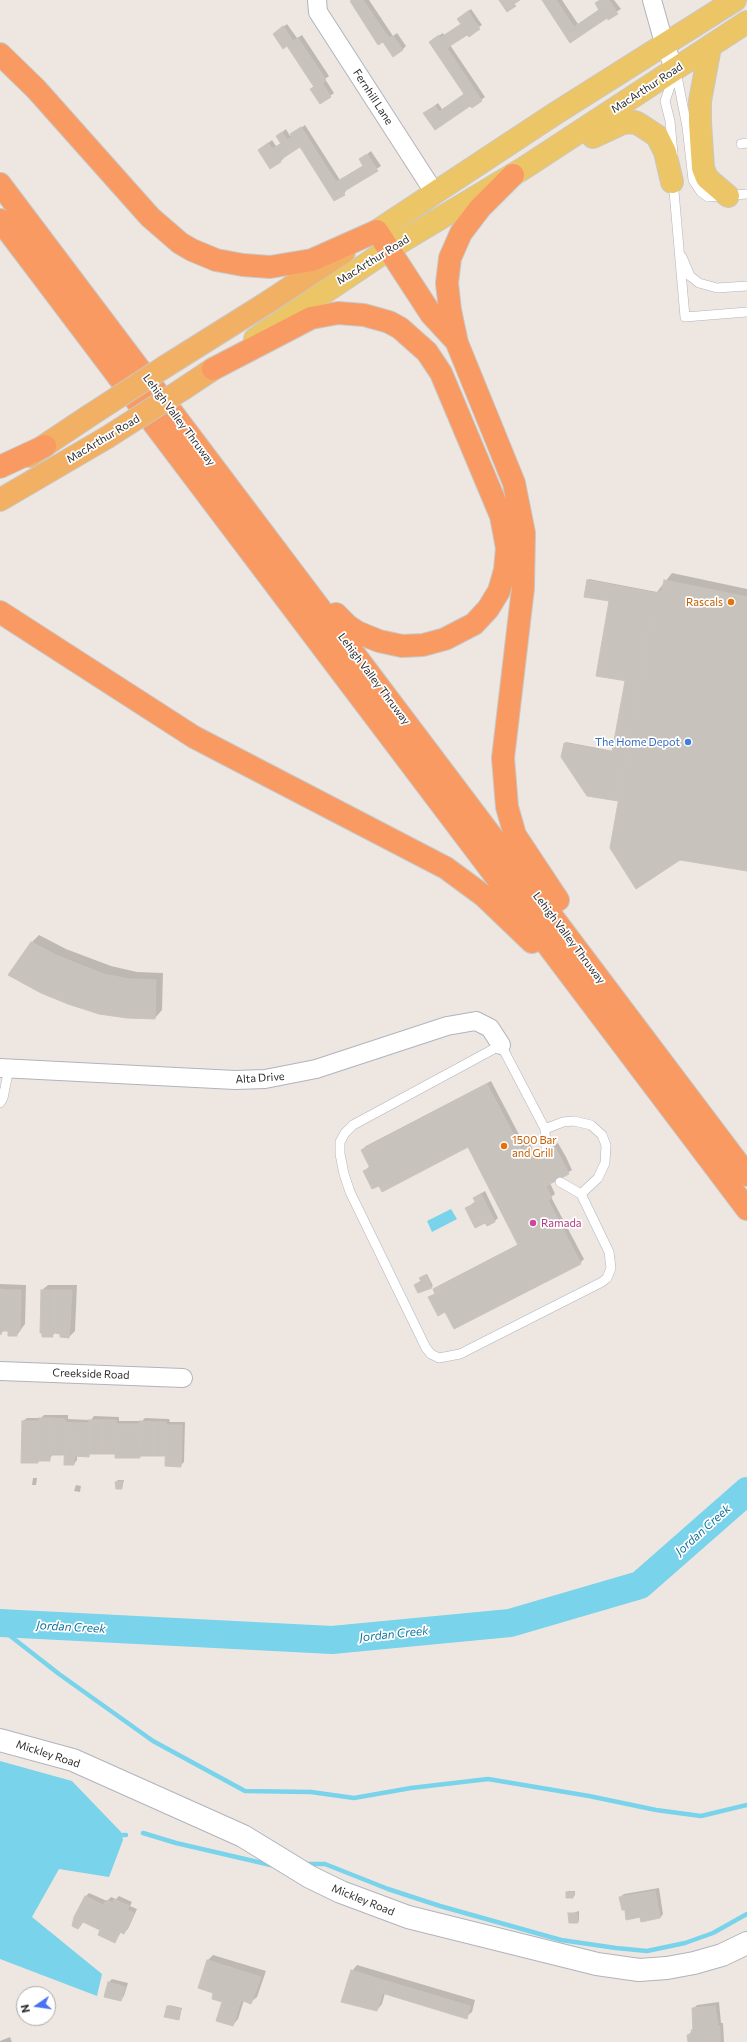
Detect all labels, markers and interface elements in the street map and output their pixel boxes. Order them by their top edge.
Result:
street label: MacArthur Road [609,60,685,116]
street label: Fernhill Lane [350,67,396,127]
street label: MacArthur Road [334,232,412,288]
street label: Lehigh Valley Thruway [140,372,218,468]
street label: MacArthur Road [64,412,142,466]
place label: Rascals [686,595,723,609]
marker: Rascals [726,597,736,607]
street label: Lehigh Valley Thruway [335,631,413,727]
place label: The Home Depot [595,735,680,749]
marker: The Home Depot [683,737,693,747]
street label: Lehigh Valley Thruway [530,890,608,986]
street label: Alta Drive [235,1070,285,1086]
place label: 1500 Bar and Grill [512,1133,557,1159]
marker: 1500 Bar and Grill [499,1141,509,1151]
place label: Ramada [541,1216,582,1230]
marker: Ramada [528,1218,538,1228]
street label: Creekside Road [52,1366,130,1382]
water label: Jordan Creek [672,1501,734,1559]
water label: Jordan Creek [36,1618,106,1636]
water label: Jordan Creek [359,1623,429,1645]
street label: Mickley Road [14,1737,82,1771]
street label: Mickley Road [330,1881,396,1919]
north arrow [16,1986,56,2026]
text: N [18,2003,32,2014]

